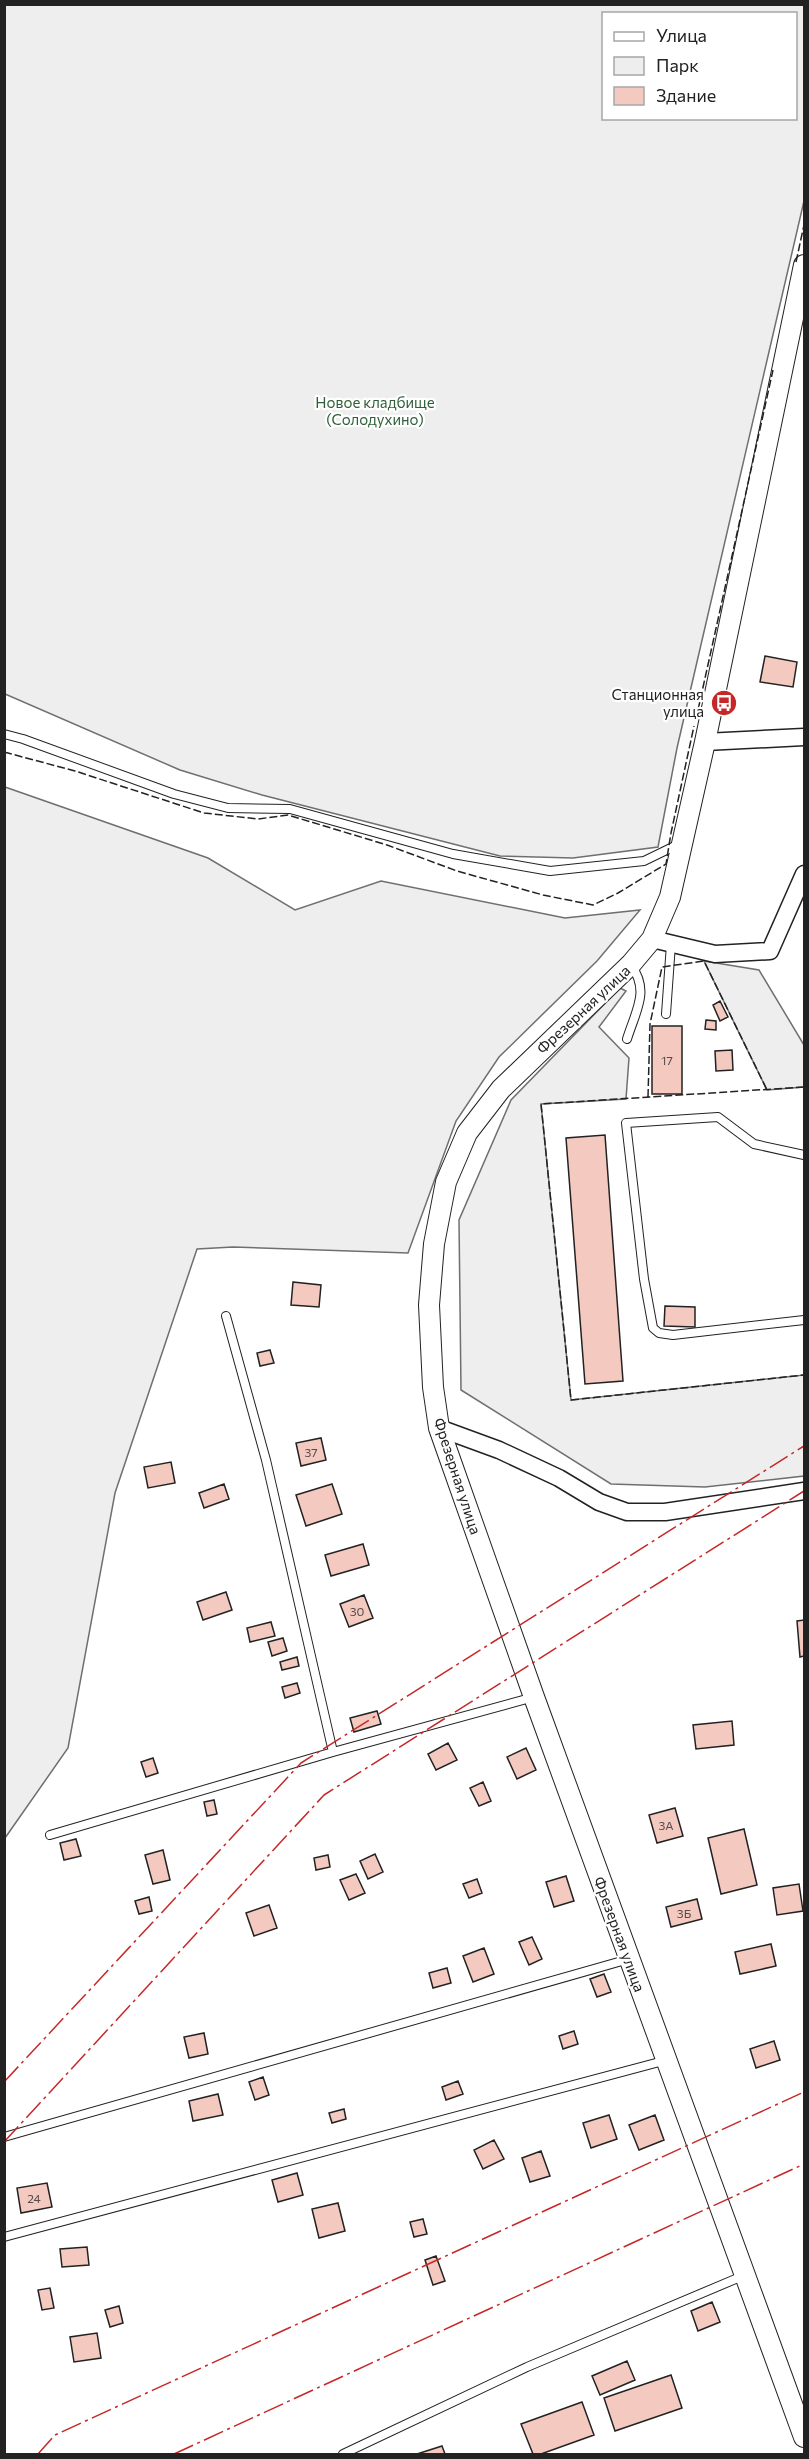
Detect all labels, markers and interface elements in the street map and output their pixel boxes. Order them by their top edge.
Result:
legend [602,12,797,120]
text: Улица [656,24,707,46]
text: Парк [656,54,699,76]
text: Здание [656,84,716,106]
park label: Новое кладбище (Солодухино) [315,393,435,428]
place label: Станционная улица [612,685,704,720]
bus stop icon: Станционная улица [709,688,739,718]
street label: Фрезерная улица [532,961,634,1057]
house number: 17 [661,1053,673,1067]
street label: Фрезерная улица [431,1415,485,1537]
house number: 37 [304,1445,318,1459]
house number: 30 [350,1604,365,1618]
house number: 3А [659,1818,673,1832]
street label: Фрезерная улица [591,1874,649,1994]
house number: 3Б [677,1906,692,1920]
house number: 24 [27,2191,41,2205]

